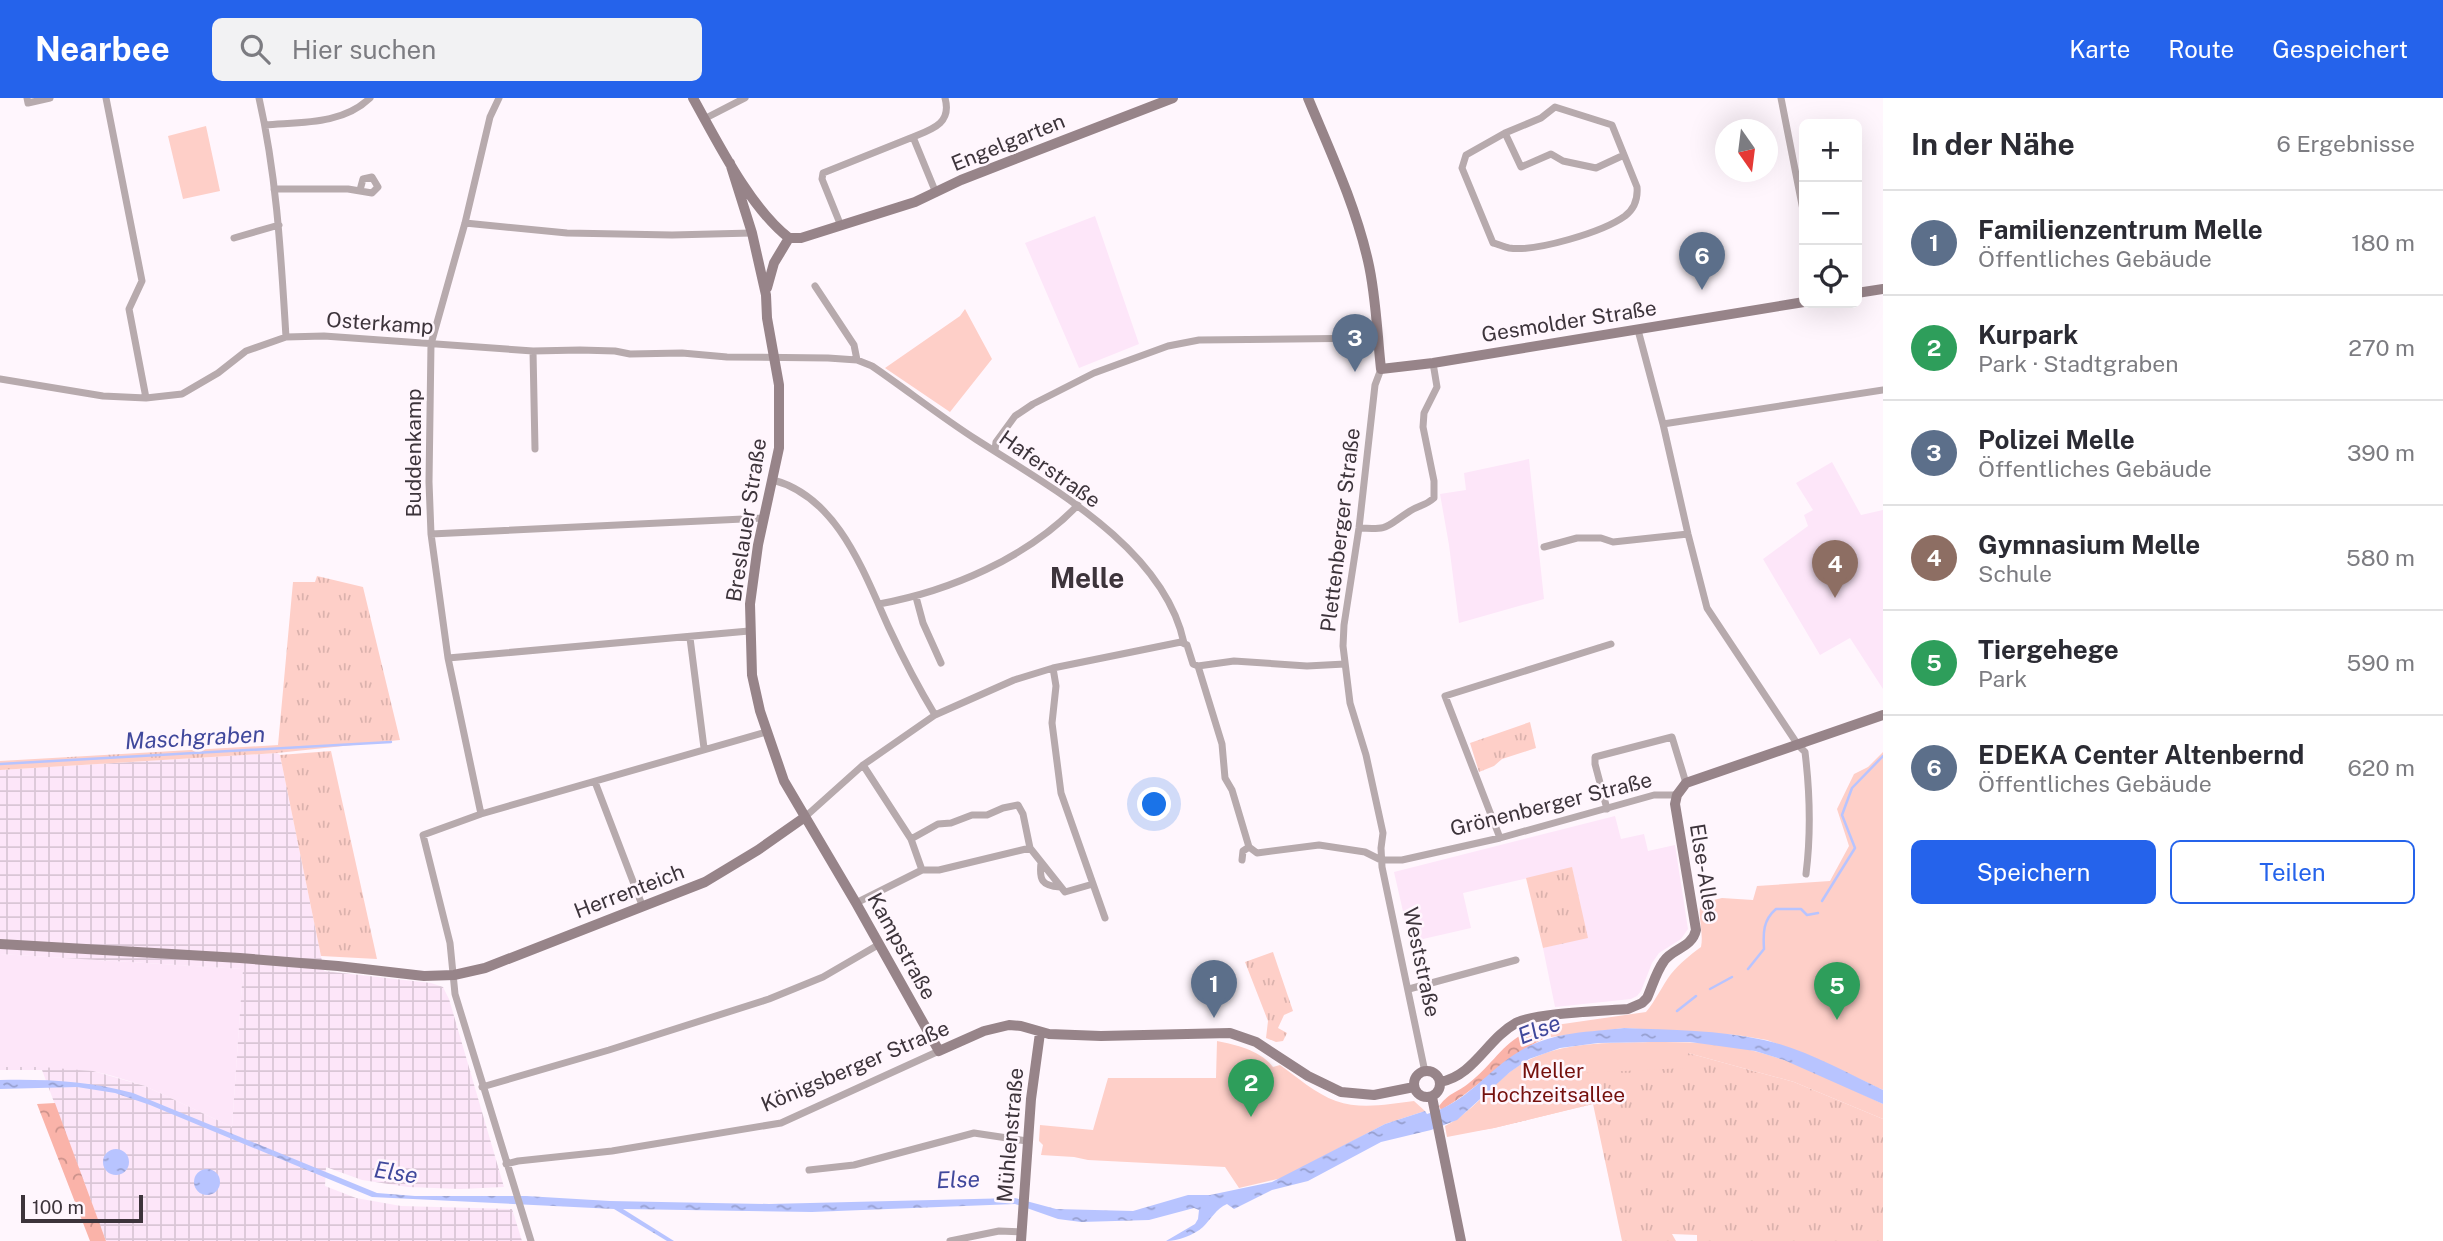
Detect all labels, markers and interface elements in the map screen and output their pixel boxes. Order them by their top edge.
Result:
search box [212,18,702,81]
text: Nearbee [35,30,170,68]
icon: search [236,30,274,68]
text: Hier suchen [292,34,436,65]
text: Karte [2069,35,2130,63]
text: Route [2168,35,2234,63]
text: Gespeichert [2272,35,2408,63]
street label: Engelgarten [948,108,1068,176]
north arrow [1715,119,1778,182]
map controls [1799,119,1862,308]
button: + [1799,119,1862,182]
text: In der Nähe [1911,126,2075,162]
text: 6 Ergebnisse [2277,130,2415,157]
button: − [1799,182,1862,245]
text: Familienzentrum Melle [1978,214,2263,245]
text: 1 [1929,229,1939,256]
text: 180 m [2351,229,2415,256]
pin: 6 [1679,232,1725,290]
button: locate [1799,245,1862,308]
text: Öffentliches Gebäude [1978,245,2212,272]
street label: Gesmolder Straße [1480,295,1658,347]
street label: Osterkamp [326,307,434,339]
pin: 3 [1332,314,1378,372]
text: Kurpark [1978,319,2078,350]
text: 2 [1927,334,1941,361]
text: 270 m [2348,334,2415,361]
text: Park · Stadtgraben [1978,350,2178,377]
street label: Buddenkamp [401,388,426,518]
text: Polizei Melle [1978,424,2135,455]
street label: Haferstraße [995,425,1105,513]
street label: Plettenberger Straße [1315,427,1365,633]
street label: Breslauer Straße [721,436,771,604]
text: 3 [1926,439,1942,466]
text: 390 m [2347,439,2415,466]
text: Öffentliches Gebäude [1978,455,2212,482]
text: Gymnasium Melle [1978,529,2200,560]
pin: 4 [1812,540,1858,598]
text: 4 [1926,544,1942,571]
text: 580 m [2346,544,2415,571]
text: Schule [1978,560,2052,587]
district label: Melle [1050,561,1124,594]
text: Tiergehege [1978,634,2119,665]
text: 5 [1926,649,1942,676]
text: 590 m [2346,649,2415,676]
text: Park [1978,665,2027,692]
water label: Maschgraben [124,720,266,754]
text: EDEKA Center Altenbernd [1978,739,2304,770]
text: 6 [1926,754,1942,781]
text: 620 m [2347,754,2415,781]
street label: Grönenberger Straße [1447,767,1655,841]
text: Öffentliches Gebäude [1978,770,2212,797]
your location [1137,787,1171,821]
street label: Else-Allee [1685,822,1725,924]
button: Speichern [1911,840,2156,904]
button: Teilen [2170,840,2415,904]
street label: Herrenteich [570,859,688,923]
street label: Kampstraße [862,888,942,1004]
street label: Weststraße [1398,905,1446,1019]
pin: 1 [1191,960,1237,1018]
pin: 5 [1814,962,1860,1020]
water label: Else [1514,1009,1564,1049]
street label: Königsberger Straße [757,1015,953,1117]
park label: Meller Hochzeitsallee [1481,1058,1625,1107]
pin: 2 [1228,1059,1274,1117]
street label: Mühlenstraße [992,1067,1028,1203]
water label: Else [372,1155,420,1189]
water label: Else [936,1165,980,1193]
scale bar [21,1192,144,1224]
text: 100 m [32,1196,84,1218]

